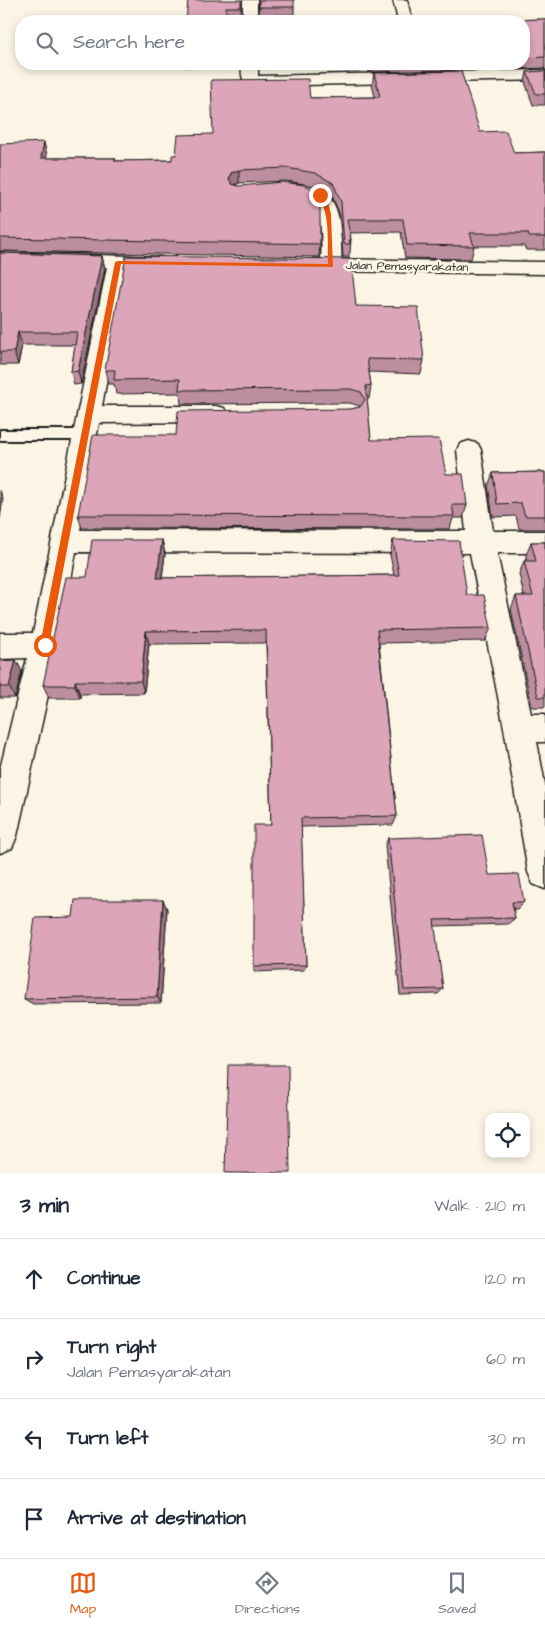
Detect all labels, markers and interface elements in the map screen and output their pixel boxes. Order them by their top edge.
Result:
search box [15,15,530,70]
icon: search [33,29,61,57]
text: Search here [73,29,185,56]
route end [309,184,332,207]
street label: Jalan Pemasyarakatan [345,257,468,277]
route start [34,634,57,657]
map controls [485,1113,530,1158]
button: locate [485,1113,530,1158]
text: 3 min [20,1191,69,1220]
text: Walk · 210 m [434,1195,525,1217]
icon: ahead [20,1265,48,1293]
text: Continue [67,1265,141,1292]
text: 120 m [485,1268,525,1290]
text: Turn right [67,1334,156,1361]
icon: right [20,1345,48,1373]
text: 60 m [486,1348,525,1370]
text: Jalan Pemasyarakatan [67,1361,231,1383]
icon: left [20,1425,48,1453]
text: Turn left [67,1425,148,1452]
text: 30 m [488,1428,525,1450]
icon: arrive [20,1505,48,1533]
text: Arrive at destination [67,1505,246,1532]
tab: Map [69,1569,97,1619]
tab: Directions [235,1569,300,1619]
tab: Saved [438,1569,476,1619]

